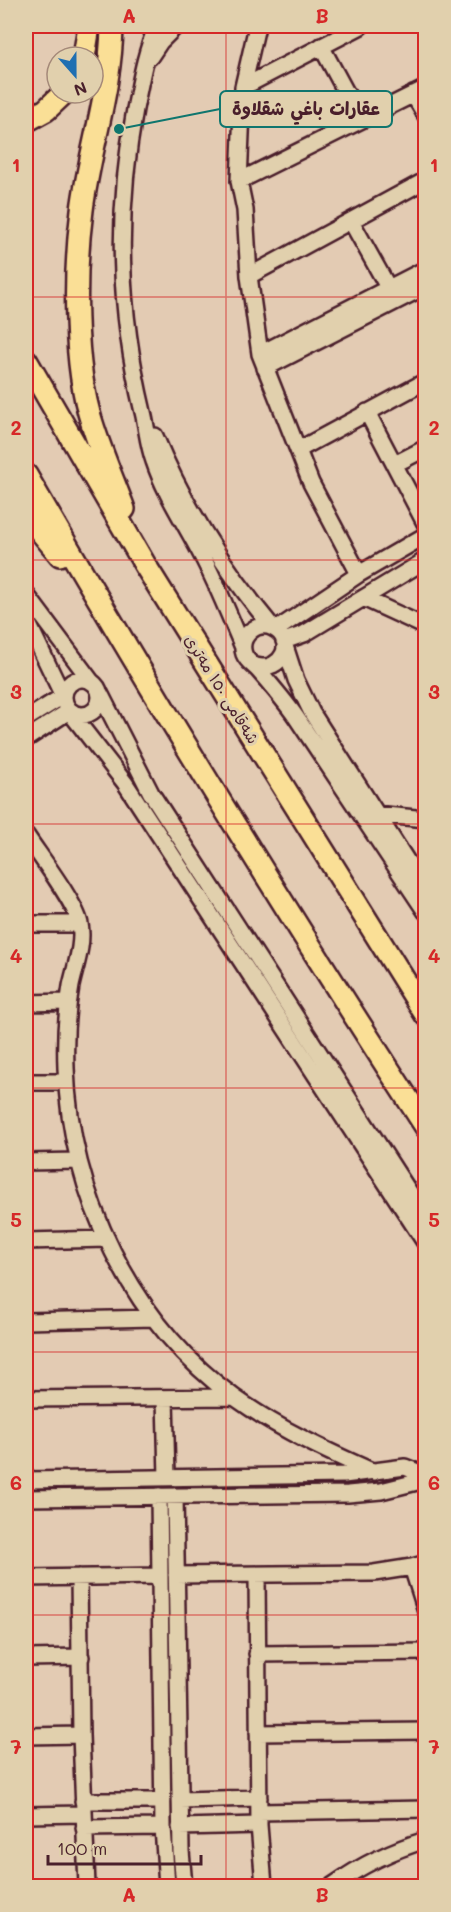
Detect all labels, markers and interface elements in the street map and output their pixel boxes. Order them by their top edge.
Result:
text: A [122,2,136,28]
text: B [315,2,329,28]
north arrow [45,45,105,105]
text: N [71,77,90,101]
callout: عقارات باغي شقلاوة [220,91,392,127]
text: عقارات باغي شقلاوة [232,96,380,125]
text: 1 [12,151,20,177]
text: 1 [430,151,438,177]
text: 2 [10,414,22,440]
text: 2 [428,414,440,440]
street label: شەقامی ١٥٠ مەتری [180,630,264,748]
text: 3 [10,678,22,704]
text: 3 [428,678,440,704]
text: 4 [10,942,23,968]
text: 4 [428,942,441,968]
text: 5 [10,1206,22,1232]
text: 5 [428,1206,440,1232]
text: 6 [10,1469,22,1495]
text: 6 [428,1469,440,1495]
text: 7 [10,1733,22,1759]
text: 7 [428,1733,440,1759]
scale bar [48,1828,201,1866]
text: 100 m [57,1836,107,1860]
text: A [122,1881,136,1907]
text: B [315,1881,329,1907]

